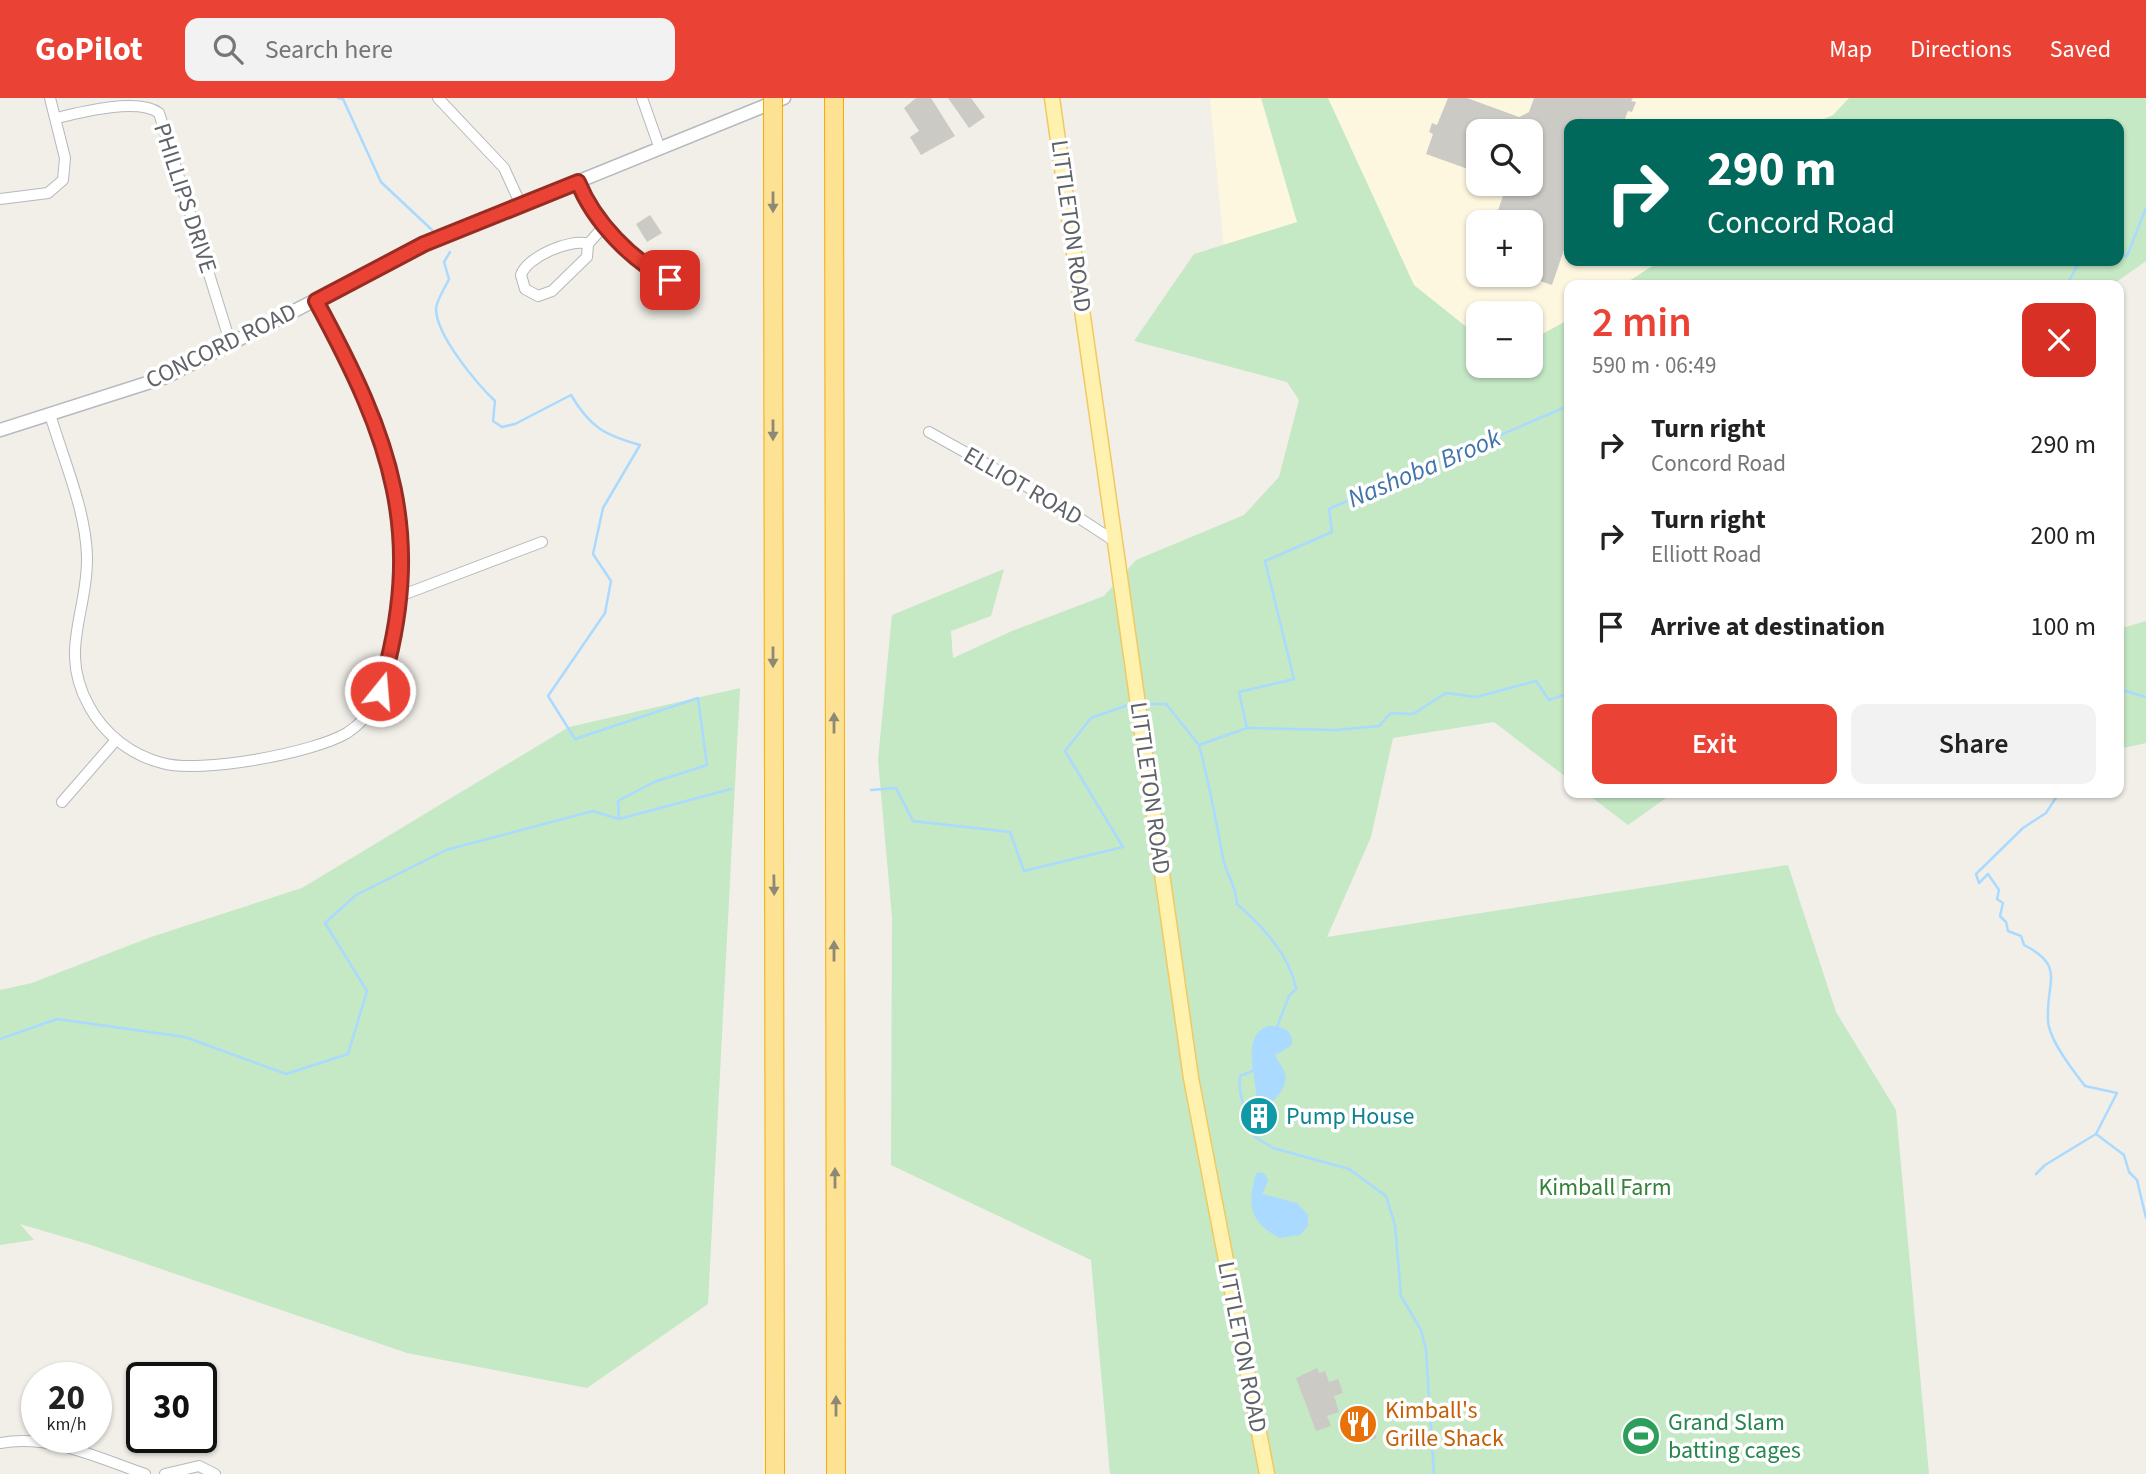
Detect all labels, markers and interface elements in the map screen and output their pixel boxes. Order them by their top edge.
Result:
search box [185,18,675,81]
text: GoPilot [35,26,143,73]
icon: search [209,30,247,68]
text: Search here [265,31,393,68]
text: Map [1829,32,1872,67]
text: Directions [1910,32,2012,67]
text: Saved [2050,32,2111,67]
street label: PHILLIPS DRIVE [144,118,226,278]
map controls [1466,119,1543,378]
button: search [1466,119,1543,196]
text: 290 m [1707,135,1836,205]
street label: LITTLETON ROAD [1042,138,1100,314]
icon: right [1592,147,1683,238]
one-way arrow [767,192,779,214]
text: Concord Road [1707,200,1895,246]
button: + [1466,210,1543,287]
pin [640,250,700,310]
icon: arrive [651,261,689,299]
text: 2 min [1592,293,1692,353]
street label: CONCORD ROAD [140,294,302,398]
button: − [1466,301,1543,378]
button: close [2022,303,2096,377]
text: 590 m · 06:49 [1592,349,1716,382]
text: Turn right [1651,410,1766,447]
one-way arrow [767,419,779,441]
water label: Nashoba Brook [1342,419,1507,517]
icon: right [1592,426,1630,464]
text: 290 m [2030,426,2096,463]
street label: ELLIOT ROAD [957,438,1089,534]
text: Concord Road [1651,447,1786,480]
text: Turn right [1651,501,1766,538]
icon: right [1592,517,1630,555]
text: 200 m [2030,517,2096,554]
text: Elliott Road [1651,538,1762,571]
icon: arrive [1592,608,1630,646]
text: Arrive at destination [1651,608,1885,645]
text: 100 m [2030,608,2096,645]
one-way arrow [767,647,779,669]
position arrow [343,654,417,728]
street label: LITTLETON ROAD [1121,700,1179,876]
button: Exit [1592,704,1837,784]
button: Share [1851,704,2096,784]
one-way arrow [828,712,840,734]
one-way arrow [768,874,780,896]
one-way arrow [828,940,840,962]
building icon: Pump House [1238,1095,1280,1137]
place label: Pump House [1286,1099,1414,1134]
one-way arrow [829,1167,841,1189]
park label: Kimball Farm [1538,1170,1672,1205]
street label: LITTLETON ROAD [1208,1258,1276,1436]
speed limit sign: 30 [126,1362,217,1453]
text: 20 [48,1373,85,1423]
place label: Kimball's Grille Shack [1385,1393,1504,1456]
one-way arrow [830,1395,842,1417]
restaurant icon: Kimball's Grille Shack [1337,1403,1379,1445]
place label: Grand Slam batting cages [1668,1405,1801,1468]
text: km/h [47,1412,86,1437]
sports icon: Grand Slam batting cages [1620,1415,1662,1457]

